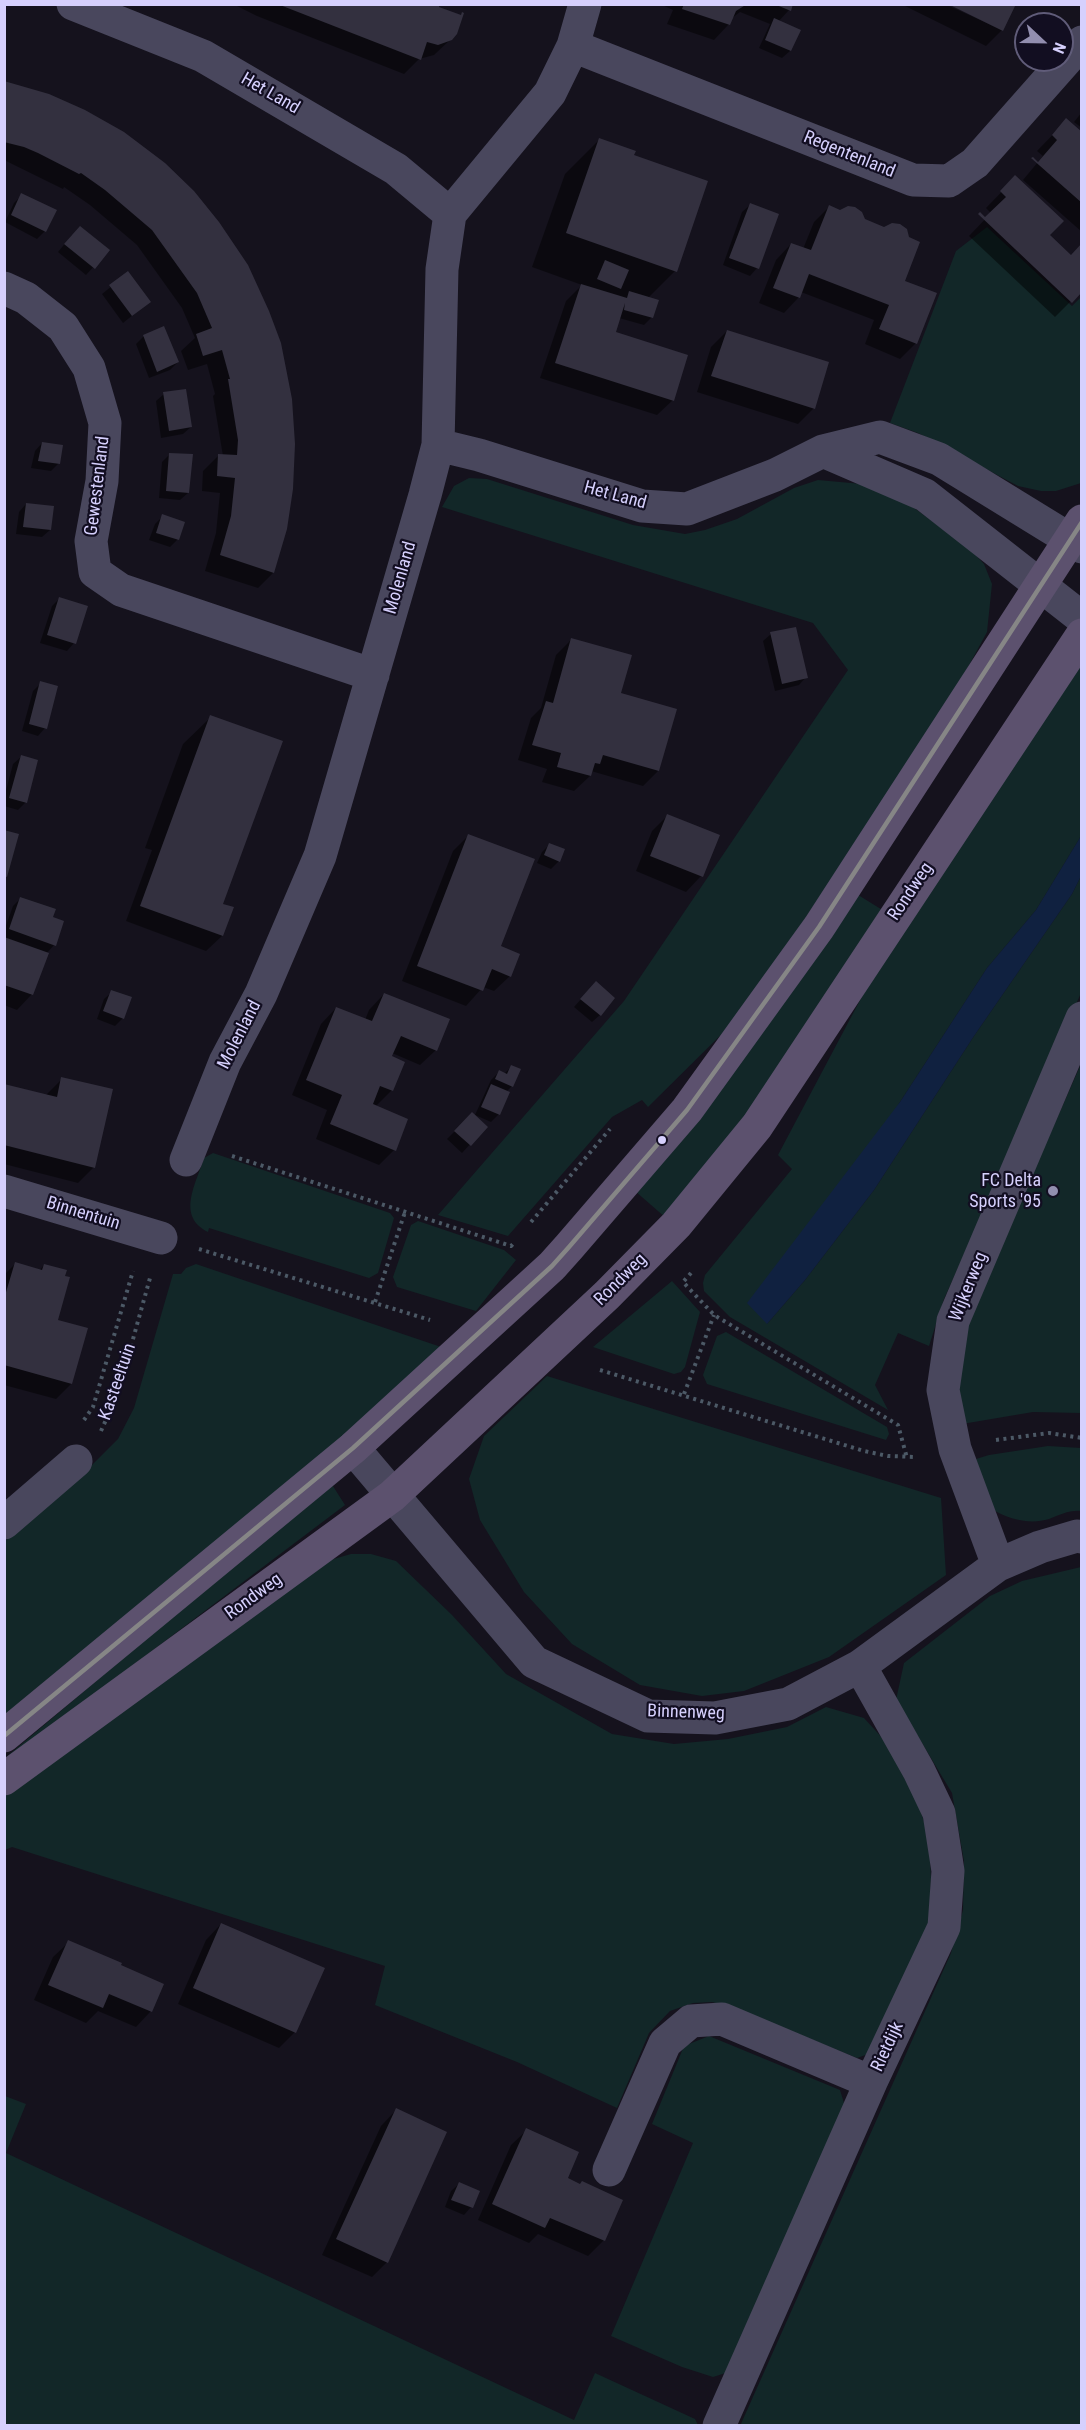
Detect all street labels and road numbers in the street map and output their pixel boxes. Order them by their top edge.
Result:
street label: Het Land [237,69,303,119]
street label: Regentenland [800,127,898,183]
street label: Gewestenland [81,435,115,537]
street label: Het Land [581,477,649,515]
street label: Molenland [380,539,422,617]
street label: Rondweg [884,859,938,925]
street label: Molenland [214,997,266,1073]
street label: Binnentuin [44,1193,122,1235]
street label: Rondweg [590,1249,652,1311]
street label: Wijkerweg [945,1249,993,1325]
street label: Kasteeltuin [95,1341,141,1423]
street label: Rondweg [221,1569,287,1625]
street label: Binnenweg [647,1701,725,1725]
street label: Rietdijk [867,2019,909,2075]

